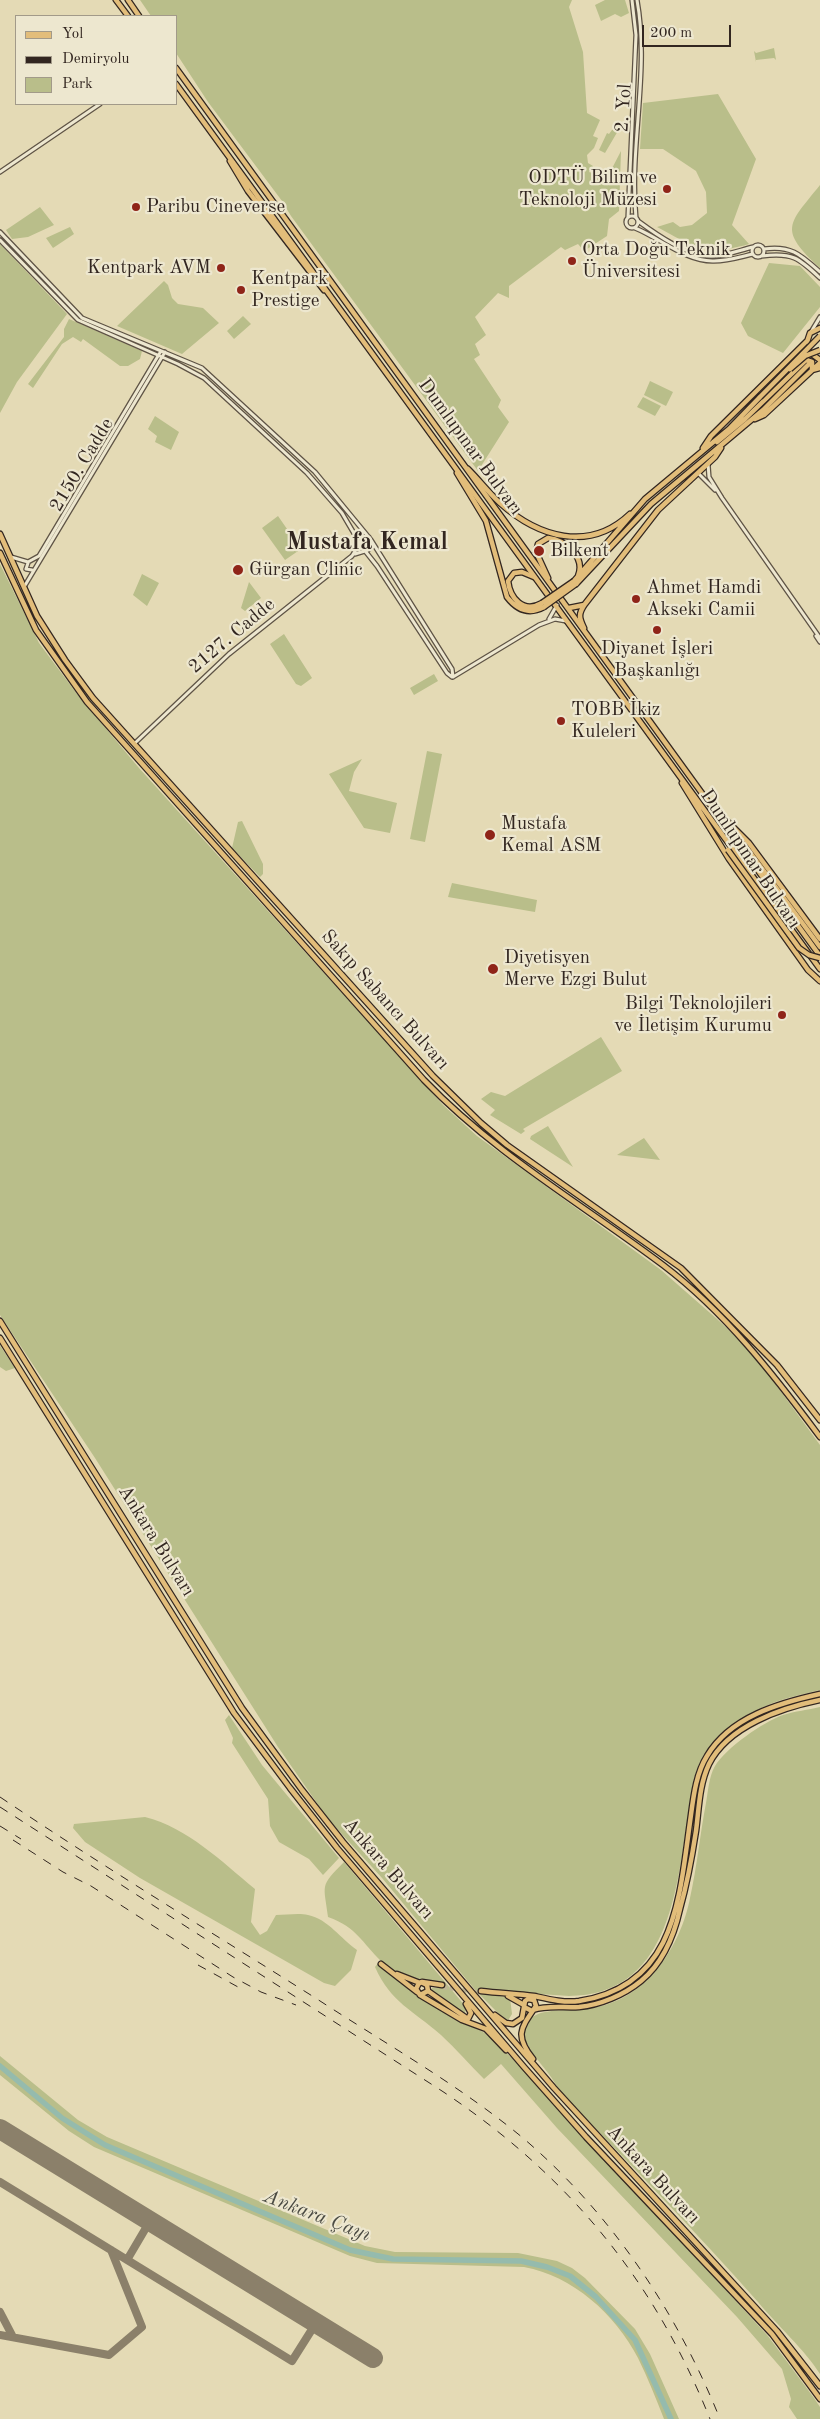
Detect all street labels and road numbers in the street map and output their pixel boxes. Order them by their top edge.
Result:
street label: 2. Yol [611,83,637,133]
street label: Dumlupınar Bulvarı [413,374,527,520]
street label: 2150. Cadde [45,414,119,516]
street label: 2127. Cadde [184,593,280,679]
street label: Dumlupınar Bulvarı [695,785,805,933]
street label: Sakıp Sabancı Bulvarı [316,925,454,1075]
street label: Ankara Bulvarı [113,1481,199,1601]
street label: Ankara Bulvarı [338,1814,438,1924]
street label: Ankara Bulvarı [601,2121,705,2229]

